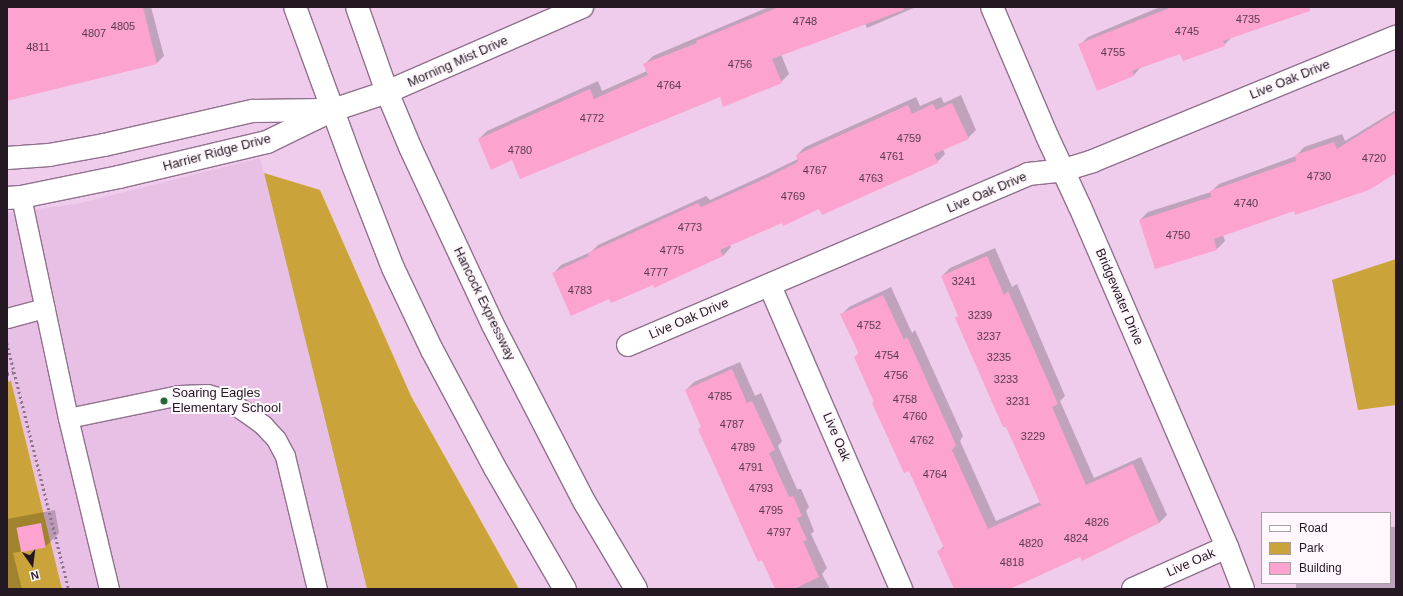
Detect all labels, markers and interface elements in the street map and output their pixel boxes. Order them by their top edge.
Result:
house number: 4735 [1236,12,1260,26]
house number: 4748 [793,14,817,28]
house number: 4805 [111,19,135,33]
house number: 4745 [1175,24,1199,38]
house number: 4807 [82,26,106,40]
street label: Morning Mist Drive [405,33,511,91]
house number: 4811 [26,40,50,54]
house number: 4755 [1101,45,1125,59]
house number: 4756 [728,57,752,71]
street label: Live Oak Drive [1248,57,1332,103]
house number: 4764 [657,78,681,92]
house number: 4772 [580,111,604,125]
street label: Harrier Ridge Drive [161,131,273,175]
house number: 4759 [897,131,921,145]
house number: 4780 [508,143,532,157]
house number: 4761 [880,149,904,163]
house number: 4720 [1362,151,1386,165]
house number: 4767 [803,163,827,177]
street label: Live Oak Drive [945,169,1029,217]
house number: 4730 [1307,169,1331,183]
house number: 4763 [859,171,883,185]
house number: 4769 [781,189,805,203]
house number: 4740 [1234,196,1258,210]
house number: 4773 [678,220,702,234]
house number: 4750 [1166,228,1190,242]
house number: 4775 [660,243,684,257]
street label: Hancock Expressway [450,245,518,363]
street label: Bridgewater Drive [1092,246,1146,348]
house number: 4777 [644,265,668,279]
house number: 3241 [952,274,976,288]
house number: 4783 [568,283,592,297]
street label: Live Oak Drive [647,295,731,343]
house number: 3239 [968,308,992,322]
house number: 4752 [857,318,881,332]
house number: 3237 [977,329,1001,343]
house number: 4754 [875,348,899,362]
house number: 3235 [987,350,1011,364]
house number: 4756 [884,368,908,382]
house number: 3233 [994,372,1018,386]
place label: Soaring Eagles Elementary School [172,386,281,417]
house number: 4785 [708,389,732,403]
house number: 4758 [893,392,917,406]
house number: 3231 [1006,394,1030,408]
marker: Soaring Eagles Elementary School [159,396,169,406]
house number: 4760 [903,409,927,423]
street label: Live Oak [819,410,853,464]
house number: 4787 [720,417,744,431]
house number: 3229 [1021,429,1045,443]
house number: 4762 [910,433,934,447]
house number: 4789 [731,440,755,454]
house number: 4791 [739,460,763,474]
house number: 4764 [923,467,947,481]
house number: 4793 [749,481,773,495]
house number: 4795 [759,503,783,517]
legend [1261,512,1391,584]
house number: 4826 [1085,515,1109,529]
text: Road [1299,521,1328,535]
house number: 4797 [767,525,791,539]
house number: 4824 [1064,531,1088,545]
house number: 4820 [1019,536,1043,550]
text: Park [1299,541,1324,555]
north arrow [12,544,52,584]
street label: Live Oak [1164,545,1218,581]
house number: 4818 [1000,555,1024,569]
text: Building [1299,561,1342,575]
text: N [30,569,40,582]

